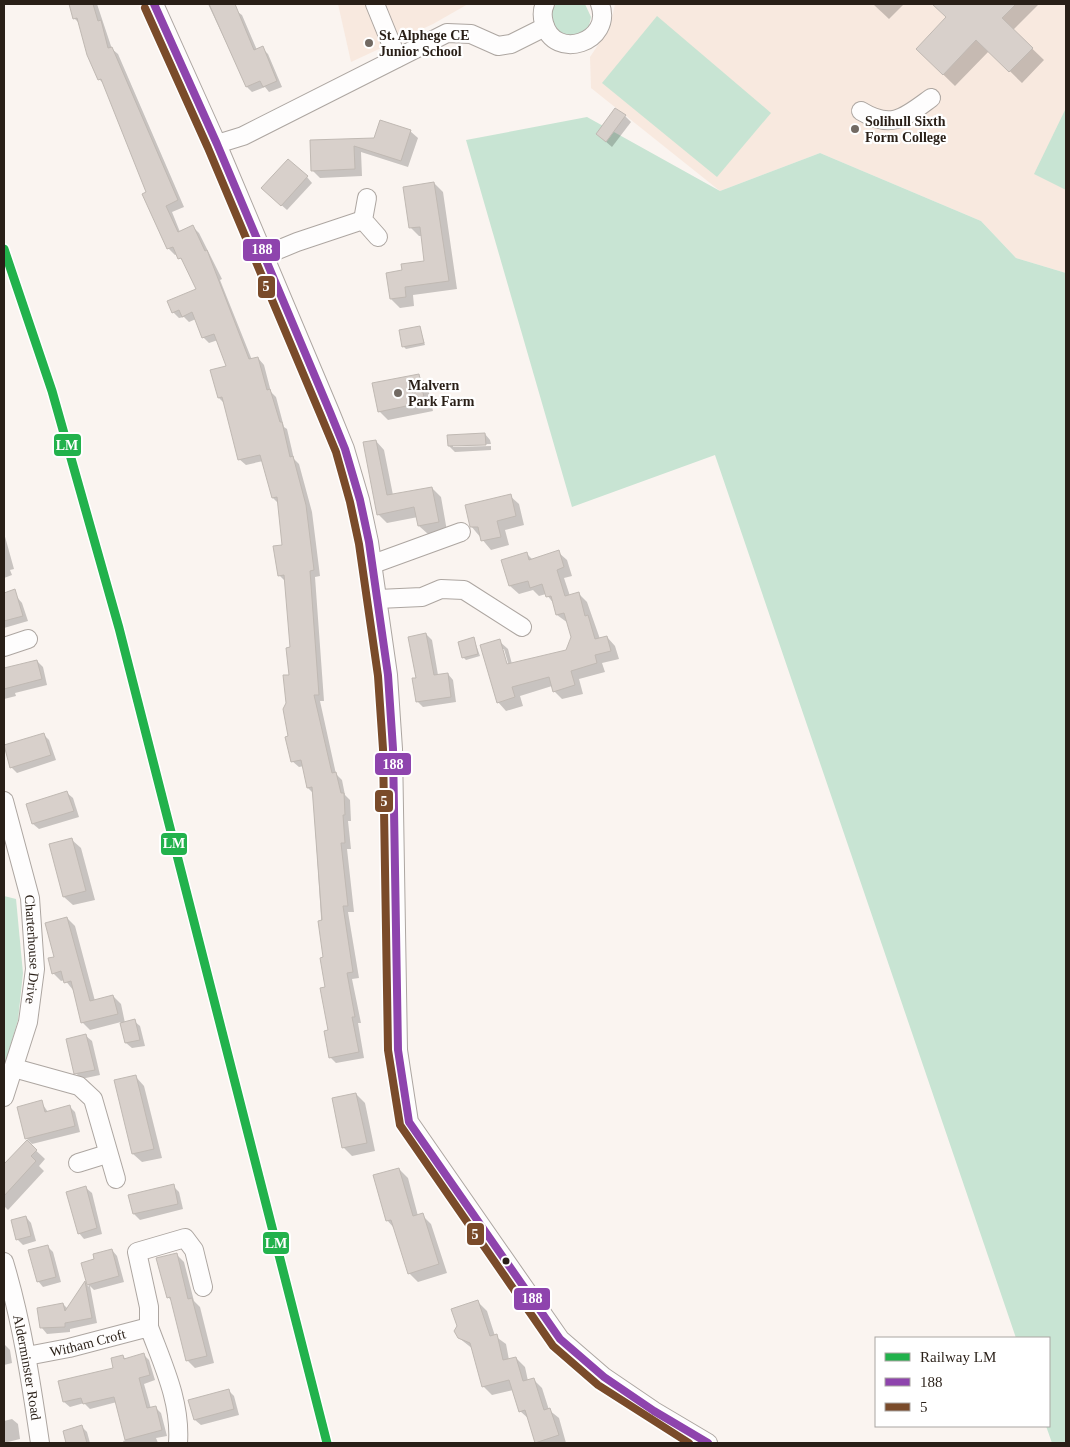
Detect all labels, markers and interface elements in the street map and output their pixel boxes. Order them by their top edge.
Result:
place label: St. Alphege CE Junior School [379,28,470,59]
marker: St. Alphege CE Junior School [363,37,375,49]
place label: Solihull Sixth Form College [865,114,946,145]
marker: Solihull Sixth Form College [849,123,861,135]
line badge: 188 [242,238,281,262]
text: 188 [252,242,273,257]
line badge: 5 [257,275,276,299]
text: 5 [263,279,270,294]
place label: Malvern Park Farm [408,378,475,409]
marker: Malvern Park Farm [392,387,404,399]
line badge: LM [53,433,82,457]
text: LM [56,438,78,453]
line badge: 188 [374,752,412,776]
text: 188 [383,757,404,772]
line badge: 5 [374,789,394,813]
text: 5 [381,794,388,809]
line badge: LM [160,832,188,856]
text: LM [163,836,185,851]
street label: Charterhouse Drive [22,894,42,1005]
line badge: 5 [466,1222,485,1246]
text: 5 [472,1227,479,1242]
line badge: LM [262,1231,290,1255]
text: LM [265,1236,287,1251]
unlabelled marker [501,1256,511,1266]
line badge: 188 [513,1287,551,1311]
text: 188 [522,1291,543,1306]
street label: Alderminster Road [10,1313,44,1421]
street label: Witham Croft [48,1326,127,1360]
legend [875,1337,1050,1427]
text: Railway LM [920,1349,996,1365]
text: 188 [920,1374,943,1390]
text: 5 [920,1399,928,1415]

